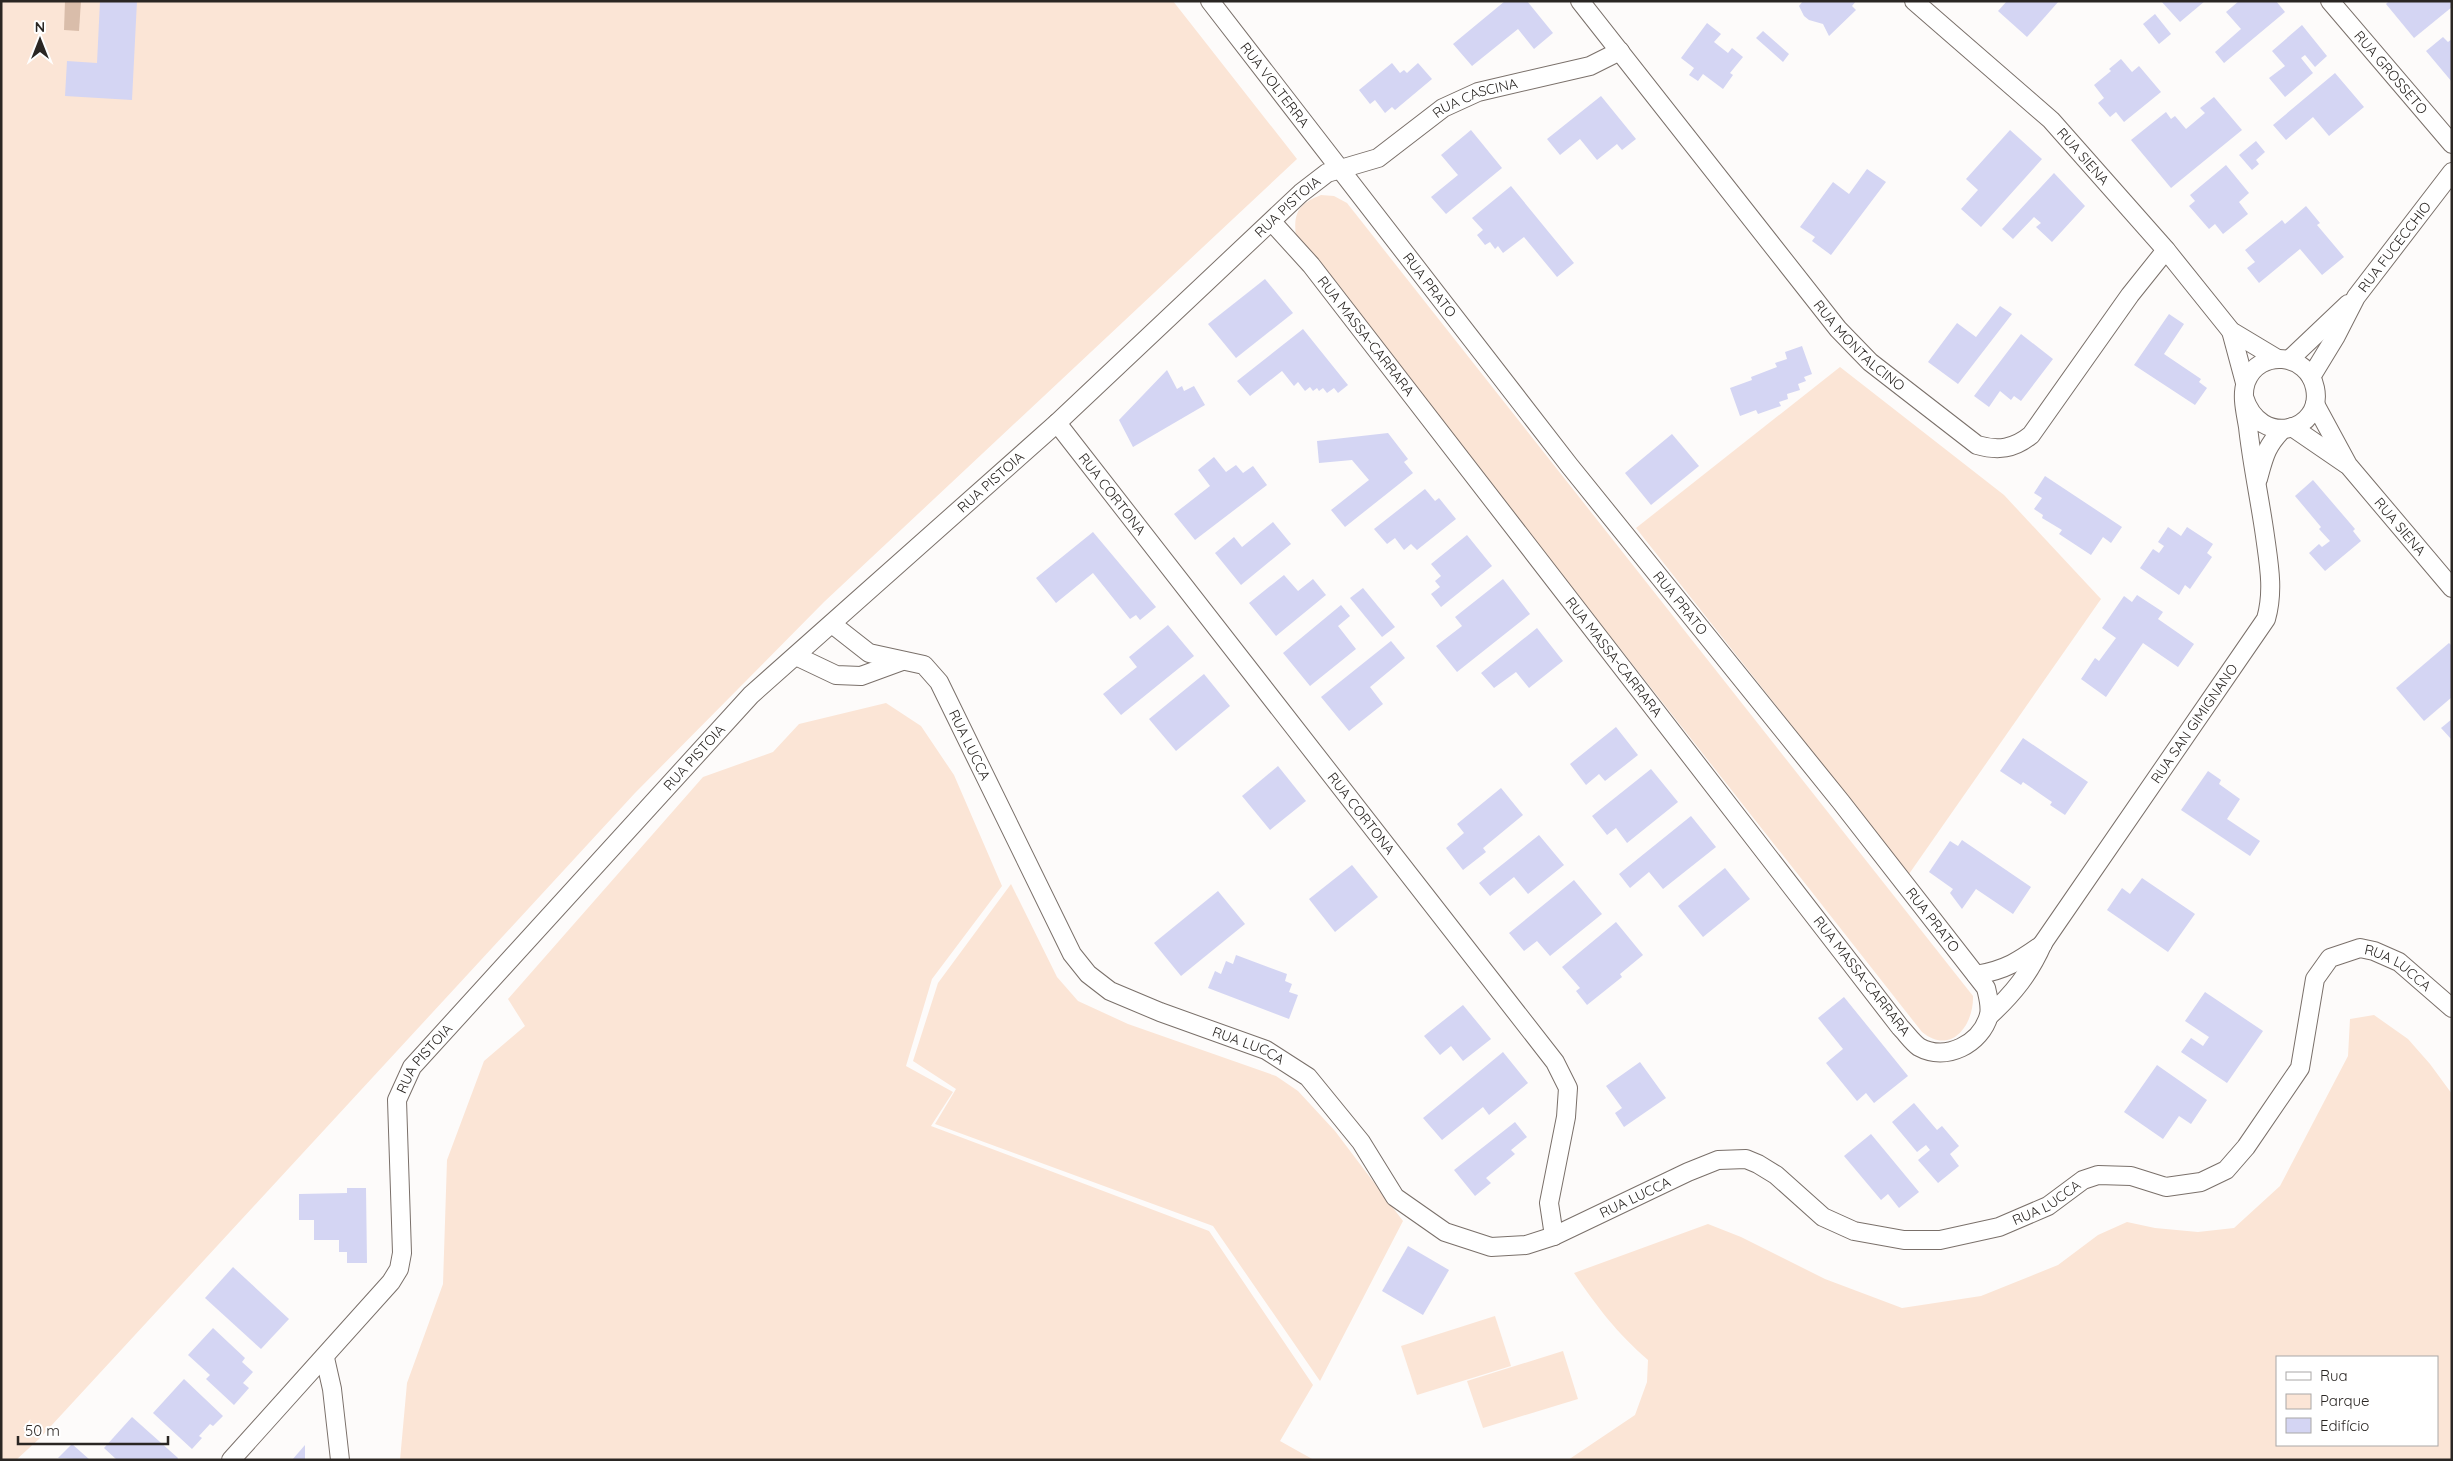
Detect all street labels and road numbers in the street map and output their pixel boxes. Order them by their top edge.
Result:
street label: RUA GROSSETO [2350,27,2432,118]
street label: RUA VOLTERRA [1236,39,1313,131]
street label: RUA CASCINA [1429,74,1519,122]
street label: RUA SIENA [2053,124,2113,189]
street label: RUA PISTOIA [1251,172,1324,241]
street label: RUA FUCECCHIO [2354,198,2435,296]
street label: RUA PRATO [1399,249,1461,321]
street label: RUA MASSA-CARRARA [1314,272,1418,400]
street label: RUA MONTALCINO [1810,296,1909,395]
street label: RUA PISTOIA [953,448,1028,516]
street label: RUA CORTONA [1075,449,1150,539]
street label: RUA SIENA [2370,494,2430,559]
street label: RUA PRATO [1649,567,1712,639]
street label: RUA MASSA-CARRARA [1562,593,1666,721]
street label: RUA SAN GIMIGNANO [2147,660,2242,787]
street label: RUA LUCCA [945,707,995,783]
street label: RUA PISTOIA [659,721,729,794]
street label: RUA CORTONA [1324,769,1399,858]
street label: RUA PRATO [1902,884,1964,956]
street label: RUA MASSA-CARRARA [1810,912,1914,1040]
street label: RUA LUCCA [2363,940,2435,995]
street label: RUA PISTOIA [392,1020,456,1096]
street label: RUA LUCCA [1210,1023,1288,1069]
street label: RUA LUCCA [1596,1173,1673,1222]
street label: RUA LUCCA [2009,1176,2084,1229]

